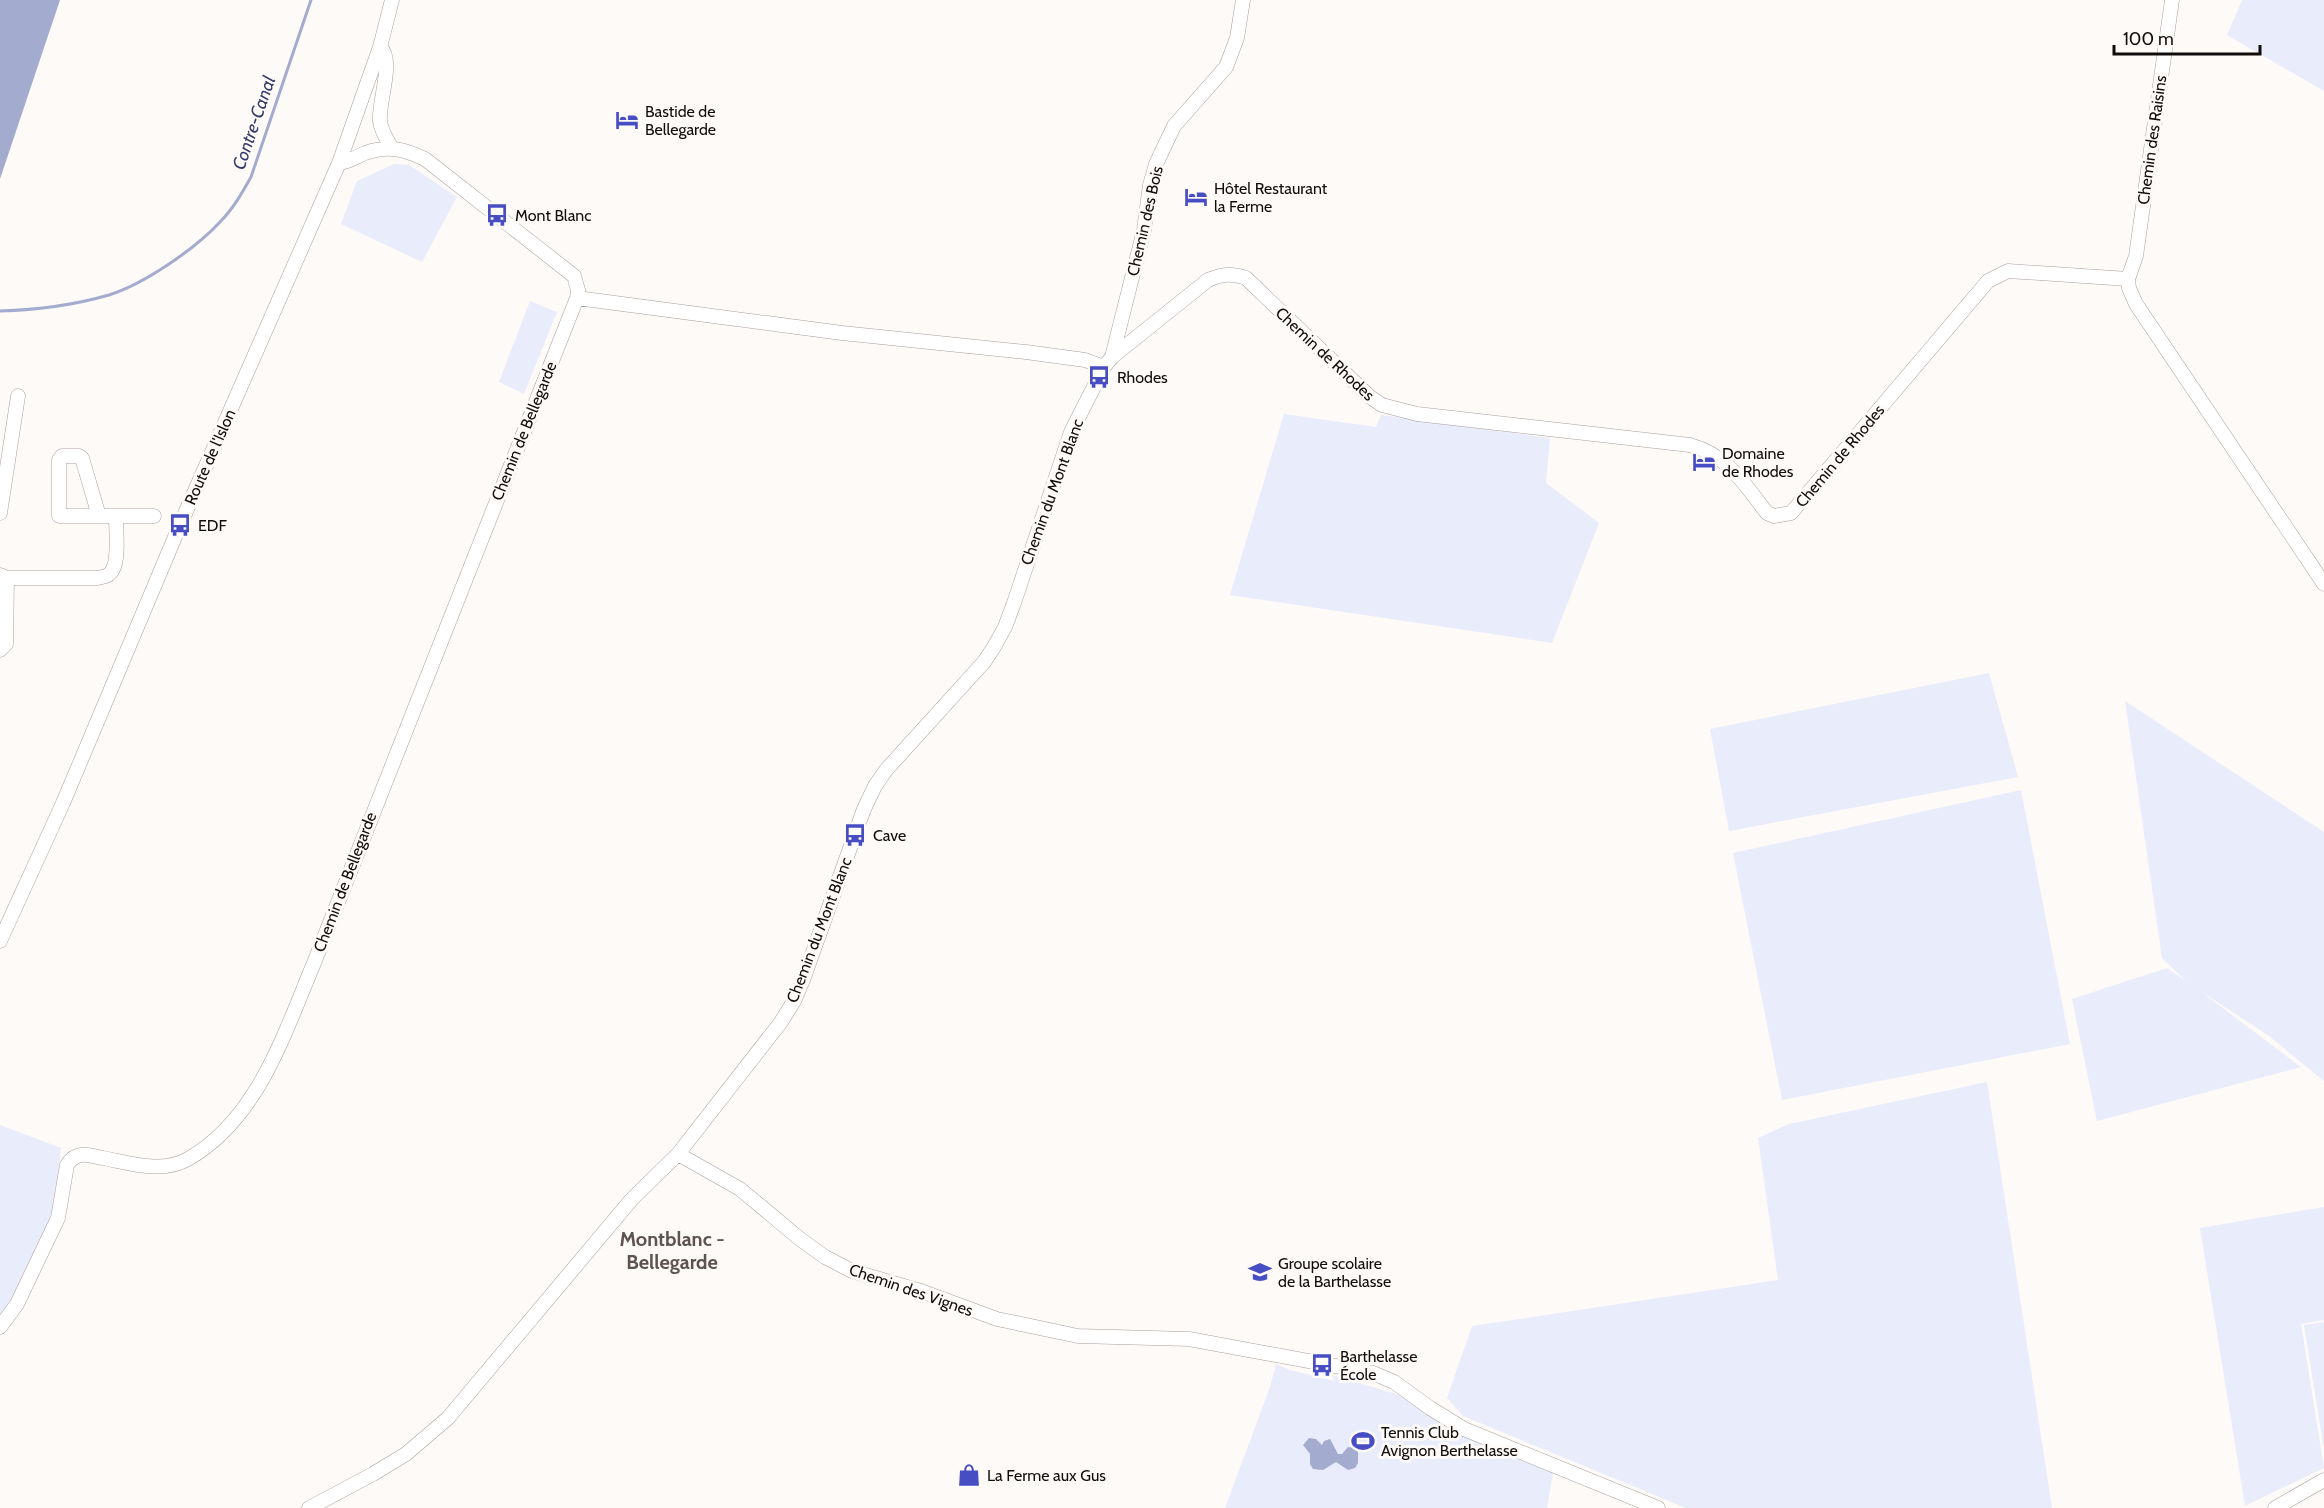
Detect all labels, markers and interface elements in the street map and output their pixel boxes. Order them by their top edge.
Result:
scale bar [2114,18,2260,56]
text: 100 m [2123,28,2174,50]
water label: Contre-Canal [228,73,281,173]
street label: Chemin des Raisins [2134,74,2171,206]
place label: Bastide de Bellegarde [645,102,716,139]
hotel icon: Bastide de Bellegarde [614,107,640,133]
street label: Chemin des Bois [1123,164,1167,278]
place label: Hôtel Restaurant la Ferme [1214,179,1328,216]
hotel icon: Hôtel Restaurant la Ferme [1183,184,1209,210]
bus stop icon: Mont Blanc [484,202,510,228]
place label: Mont Blanc [515,206,592,225]
street label: Chemin de Rhodes [1272,303,1379,405]
street label: Chemin de Bellegarde [487,359,561,503]
bus stop icon: Rhodes [1086,364,1112,390]
place label: Rhodes [1117,368,1168,387]
street label: Chemin de Rhodes [1792,401,1889,511]
street label: Route de l'Islon [180,406,240,508]
street label: Chemin du Mont Blanc [1017,416,1087,568]
place label: Domaine de Rhodes [1722,444,1794,481]
hotel icon: Domaine de Rhodes [1691,449,1717,475]
bus stop icon: EDF [167,512,193,538]
place label: EDF [198,516,227,535]
street label: Chemin de Bellegarde [310,809,380,955]
bus stop icon: Cave [842,822,868,848]
place label: Cave [873,826,906,845]
street label: Chemin du Mont Blanc [783,855,855,1005]
district label: Montblanc - Bellegarde [619,1227,725,1274]
place label: Groupe scolaire de la Barthelasse [1278,1254,1391,1291]
school or university icon: Groupe scolaire de la Barthelasse [1247,1259,1273,1285]
street label: Chemin des Vignes [847,1260,976,1320]
place label: Barthelasse École [1340,1347,1417,1384]
bus stop icon: Barthelasse École [1309,1352,1335,1378]
place label: Tennis Club Avignon Berthelasse [1381,1423,1518,1460]
sports icon: Tennis Club Avignon Berthelasse [1350,1428,1376,1454]
shop icon: La Ferme aux Gus [956,1462,982,1488]
place label: La Ferme aux Gus [987,1466,1106,1485]

